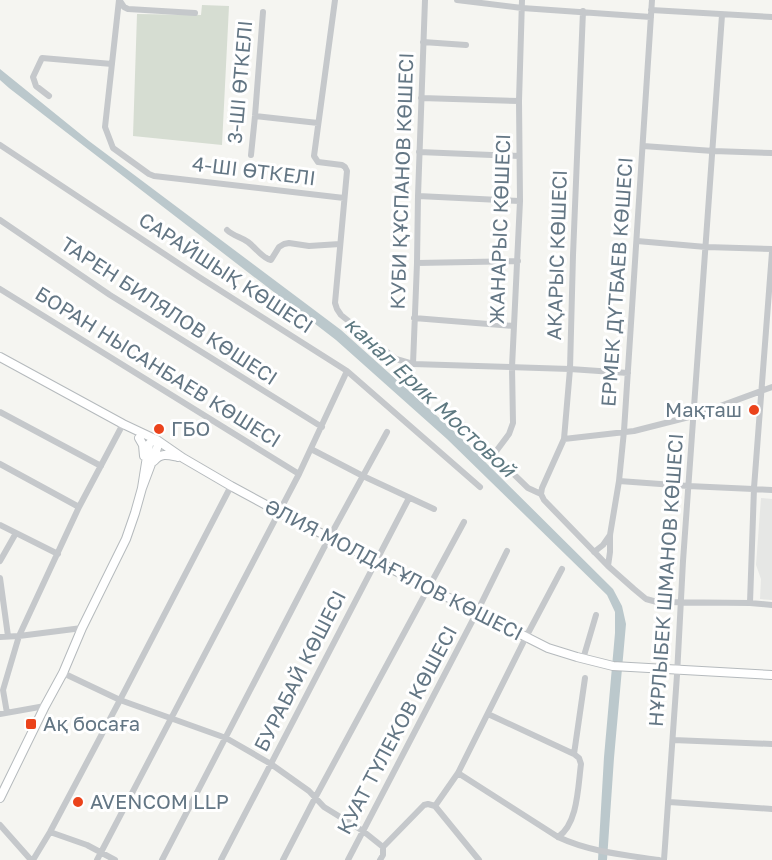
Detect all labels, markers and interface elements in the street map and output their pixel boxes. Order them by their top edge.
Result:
street label: 3-ШI ӨТКЕЛI [222,19,256,145]
street label: КУБИ ҚҰСПАНОВ КӨШЕСI [385,52,417,310]
street label: ЖАНАРЫС КӨШЕСІ [484,133,514,325]
street label: 4-ШI ӨТКЕЛI [191,151,317,189]
street label: ЕРМЕК ДҮТБАЕВ КӨШЕСI [595,156,637,408]
street label: АҚАРЫС КӨШЕСI [541,169,571,341]
street label: САРАЙШЫҚ КӨШЕСІ [135,207,318,338]
street label: ТАРЕН БИЛЯЛОВ КӨШЕСІ [57,231,282,389]
street label: БОРАН НЫСАНБАЕВ КӨШЕСІ [31,281,286,452]
water label: канал Ерик Мостовой [340,310,522,483]
place label: Мақташ [665,397,742,421]
marker: Мақташ [747,403,761,417]
place label: ГБО [171,416,210,440]
marker: ГБО [152,422,166,436]
street label: НҰРЛЫБЕК ШМАНОВ КӨШЕСІ [643,432,687,727]
street label: ӘЛИЯ МОЛДАҒҰЛОВ КӨШЕСІ [261,493,528,645]
street label: БУРАБАЙ КӨШЕСI [248,586,350,755]
street label: ҚУАТ ТҮЛЕКОВ КӨШЕСІ [331,621,461,838]
place label: Ақ босаға [43,711,140,735]
marker: Ақ босаға [24,717,38,731]
place label: AVENCOM LLP [90,789,229,813]
marker: AVENCOM LLP [71,795,85,809]

